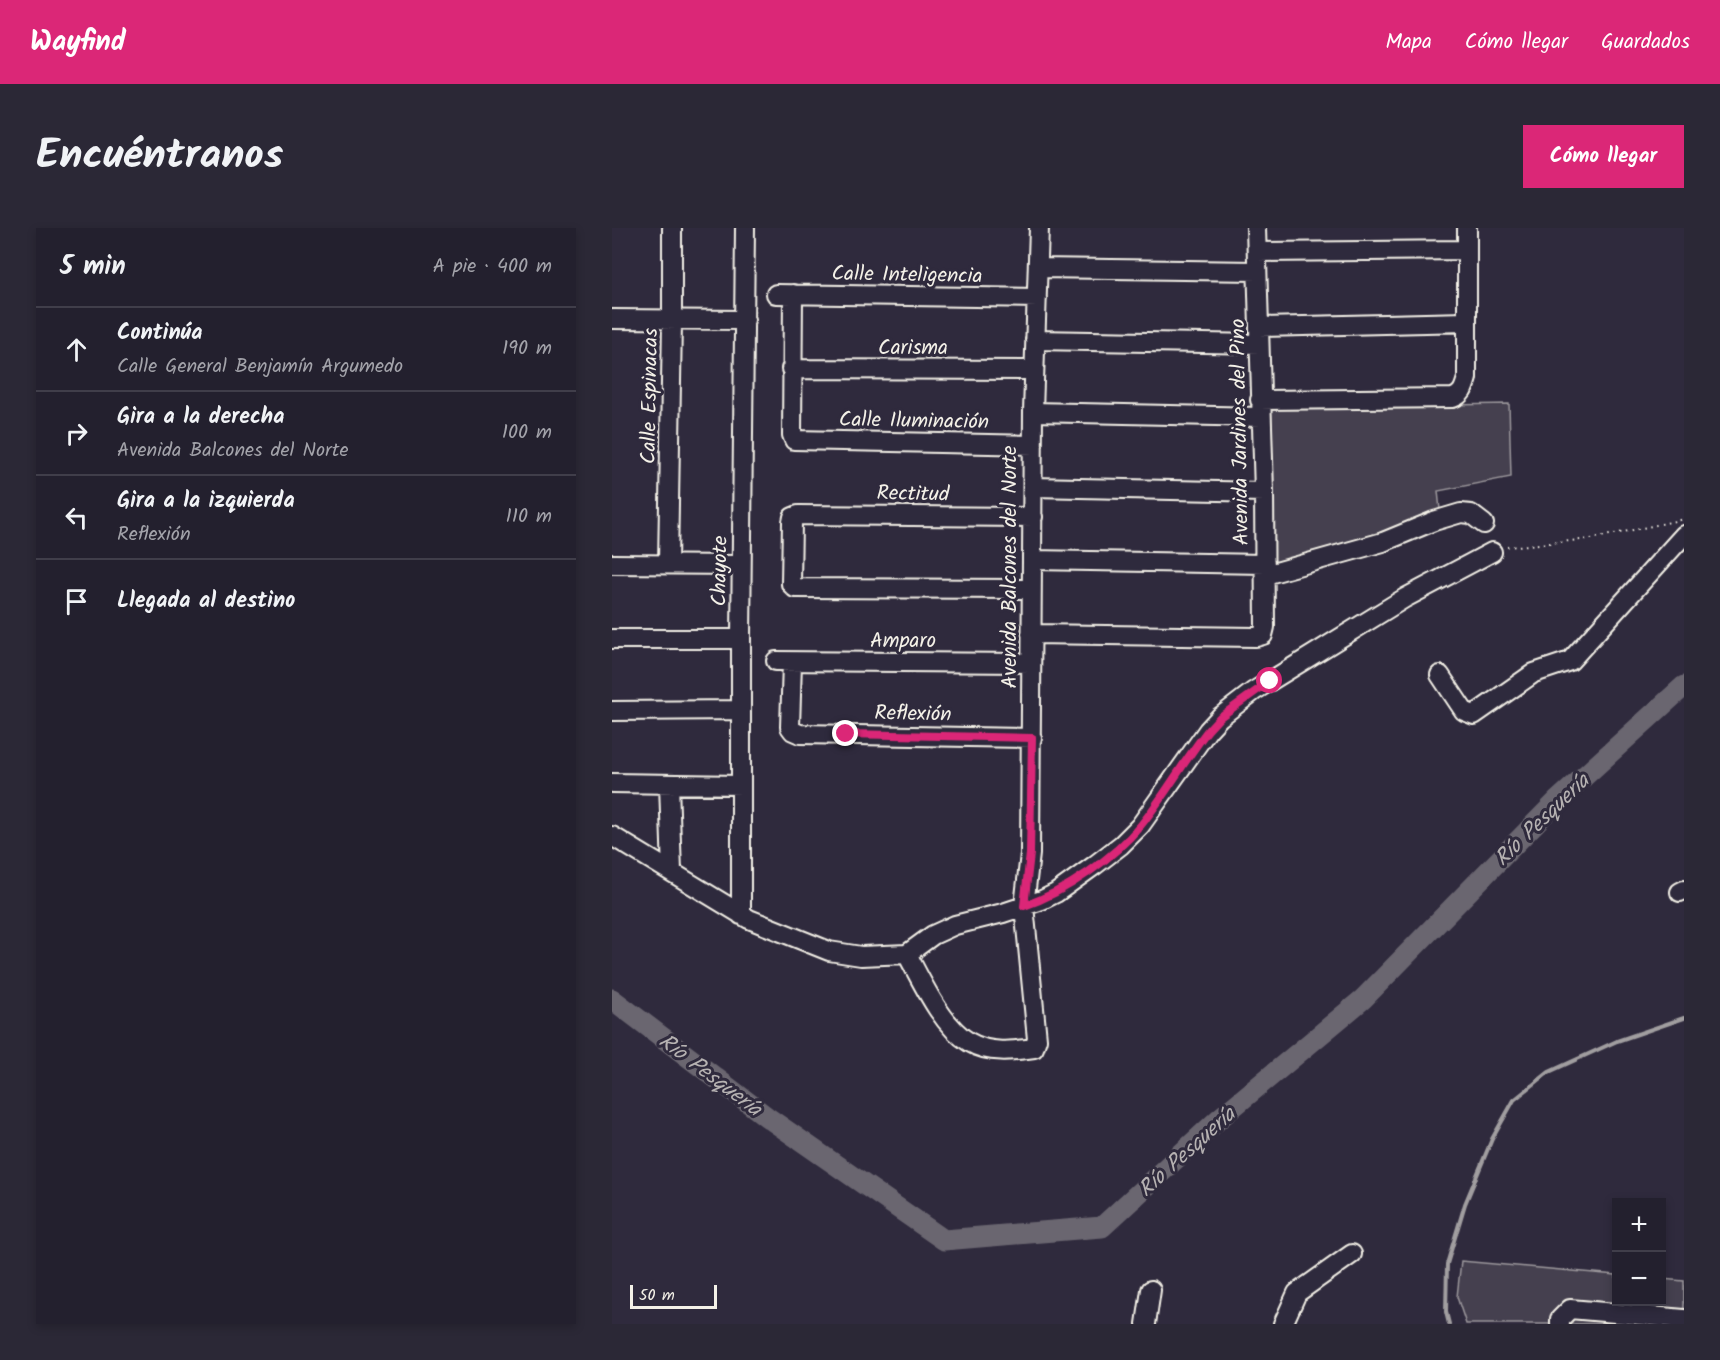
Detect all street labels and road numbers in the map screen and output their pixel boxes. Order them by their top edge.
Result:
street label: Calle Inteligencia [831,258,983,293]
street label: Avenida Jardines del Pino [1222,318,1259,546]
street label: Calle Espinacas [633,328,668,464]
street label: Carisma [878,332,948,365]
street label: Calle Iluminación [839,404,989,439]
street label: Avenida Balcones del Norte [994,445,1027,689]
street label: Rectitud [876,477,950,512]
street label: Chayote [703,535,738,607]
street label: Amparo [870,625,936,658]
street label: Reflexión [874,697,952,732]

